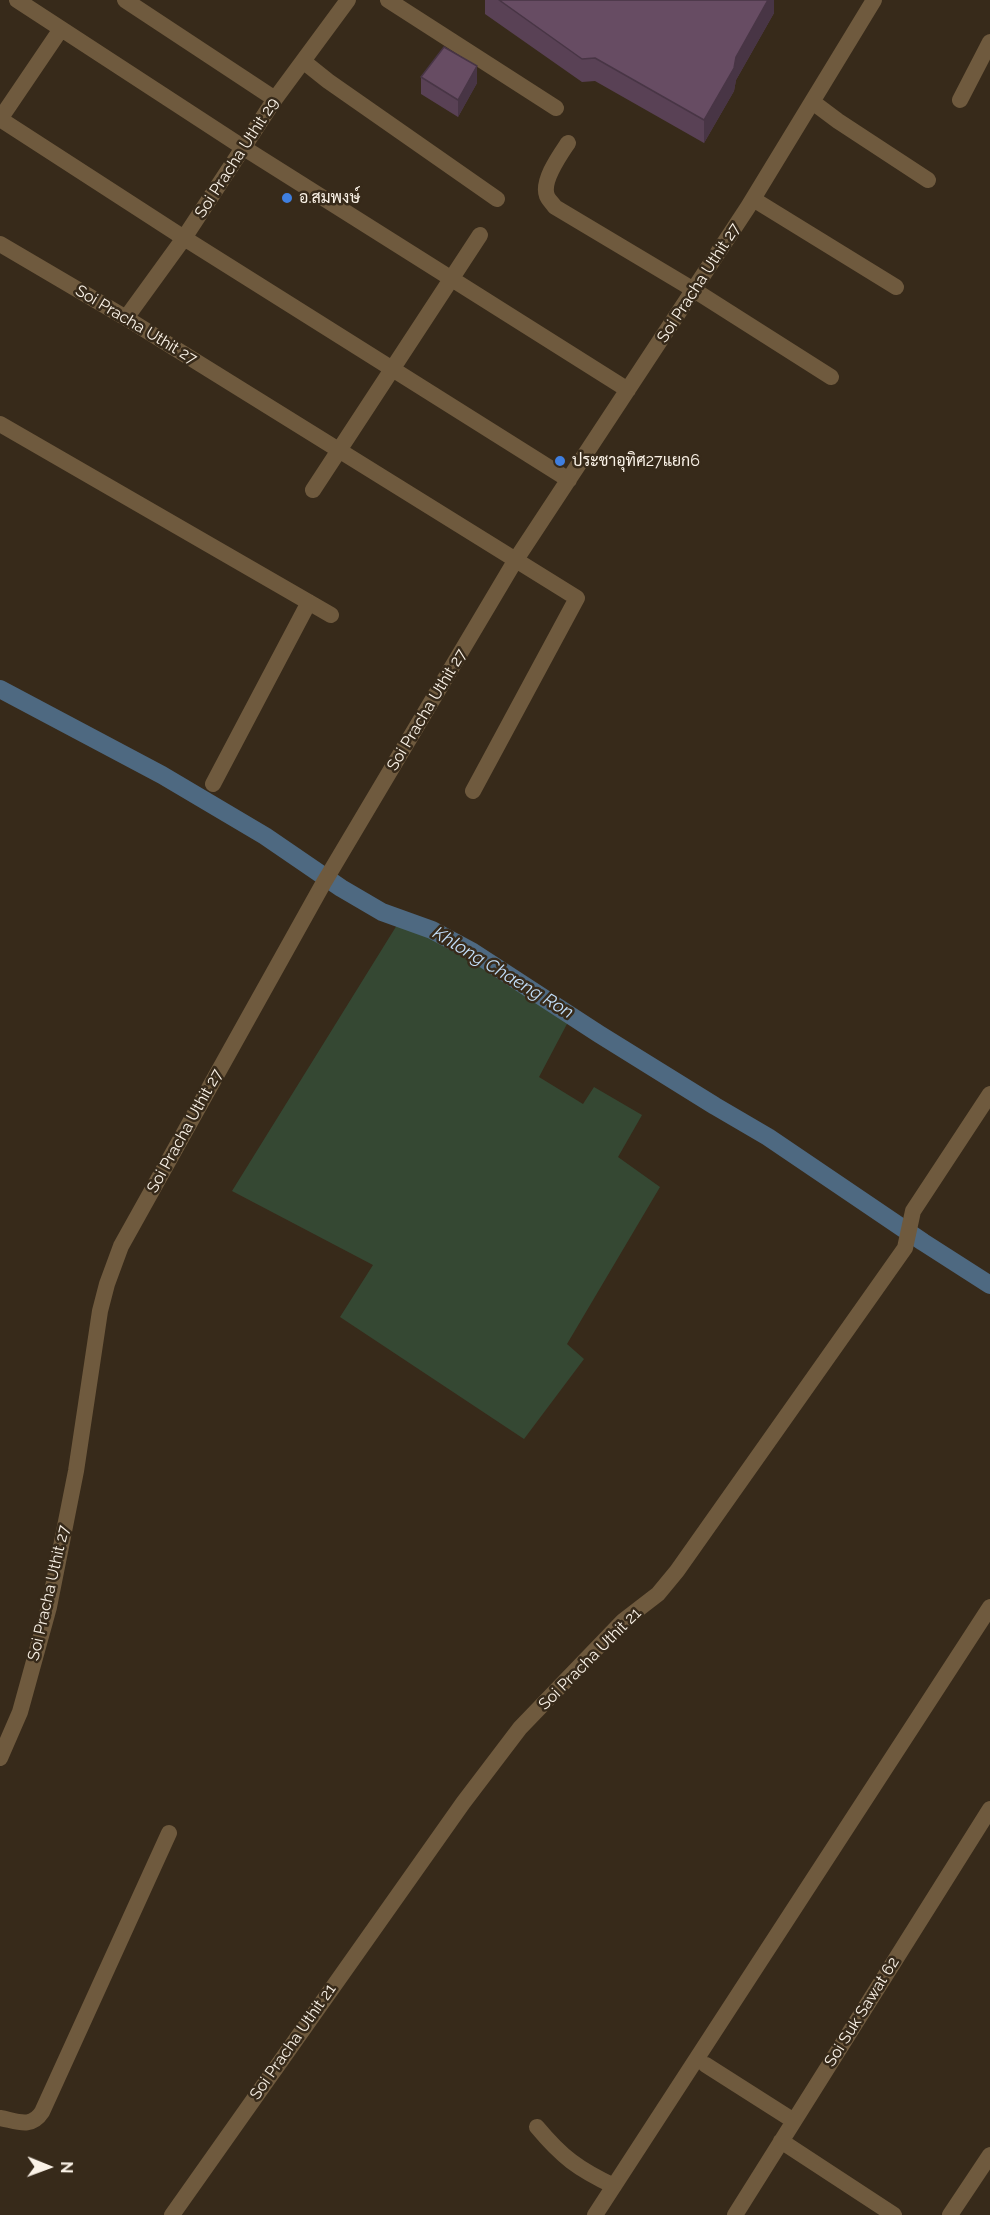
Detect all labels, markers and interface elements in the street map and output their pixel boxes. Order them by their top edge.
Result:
street label: Soi Pracha Uthit 29 [191,94,283,222]
place label: อ.สมพงษ์ [299,188,360,208]
marker: อ.สมพงษ์ [280,191,294,205]
street label: Soi Pracha Uthit 27 [653,220,745,346]
street label: Soi Pracha Uthit 27 [72,281,200,369]
place label: ประชาอุทิศ27แยก6 [572,451,700,471]
marker: ประชาอุทิศ27แยก6 [553,454,567,468]
street label: Soi Pracha Uthit 27 [383,646,471,774]
water label: Khlong Chaeng Ron [429,922,577,1024]
street label: Soi Pracha Uthit 27 [143,1066,227,1196]
street label: Soi Pracha Uthit 27 [24,1523,74,1663]
street label: Soi Pracha Uthit 21 [535,1604,645,1714]
street label: Soi Suk Sawat 62 [821,1954,903,2070]
street label: Soi Pracha Uthit 21 [246,1980,340,2104]
north arrow [18,2137,78,2197]
text: N [57,2161,76,2174]

